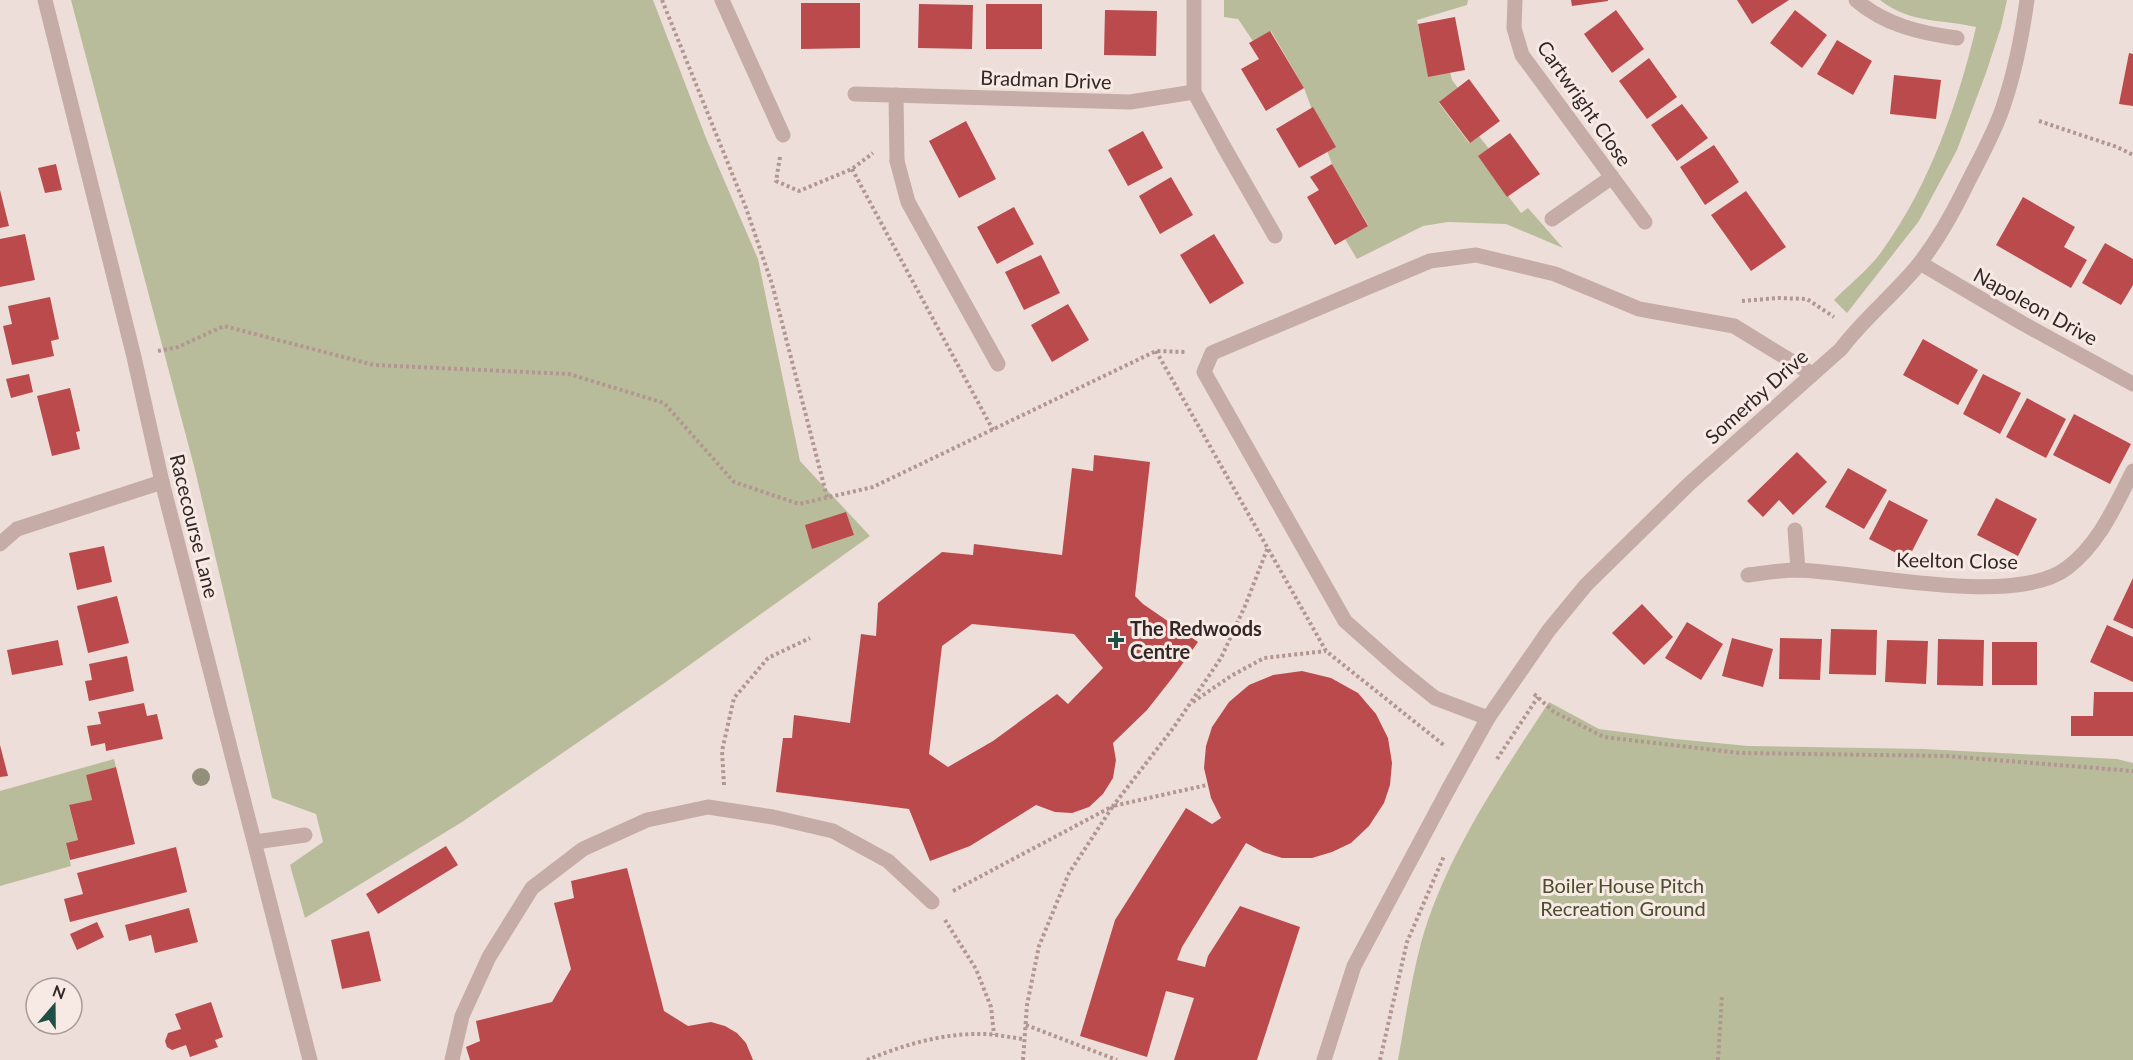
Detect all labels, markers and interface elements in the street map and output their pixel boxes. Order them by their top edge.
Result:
street label: Cartwright Close [1533,36,1637,170]
street label: Bradman Drive [980,65,1112,93]
street label: Napoleon Drive [1970,262,2102,350]
street label: Somerby Drive [1700,344,1812,448]
street label: Racecourse Lane [166,451,224,601]
street label: Keelton Close [1896,547,2018,573]
place label: The Redwoods Centre [1130,616,1262,663]
marker: The Redwoods Centre [1107,631,1125,649]
park label: Boiler House Pitch Recreation Ground [1540,873,1706,920]
north arrow [24,976,84,1036]
text: N [50,980,68,1002]

